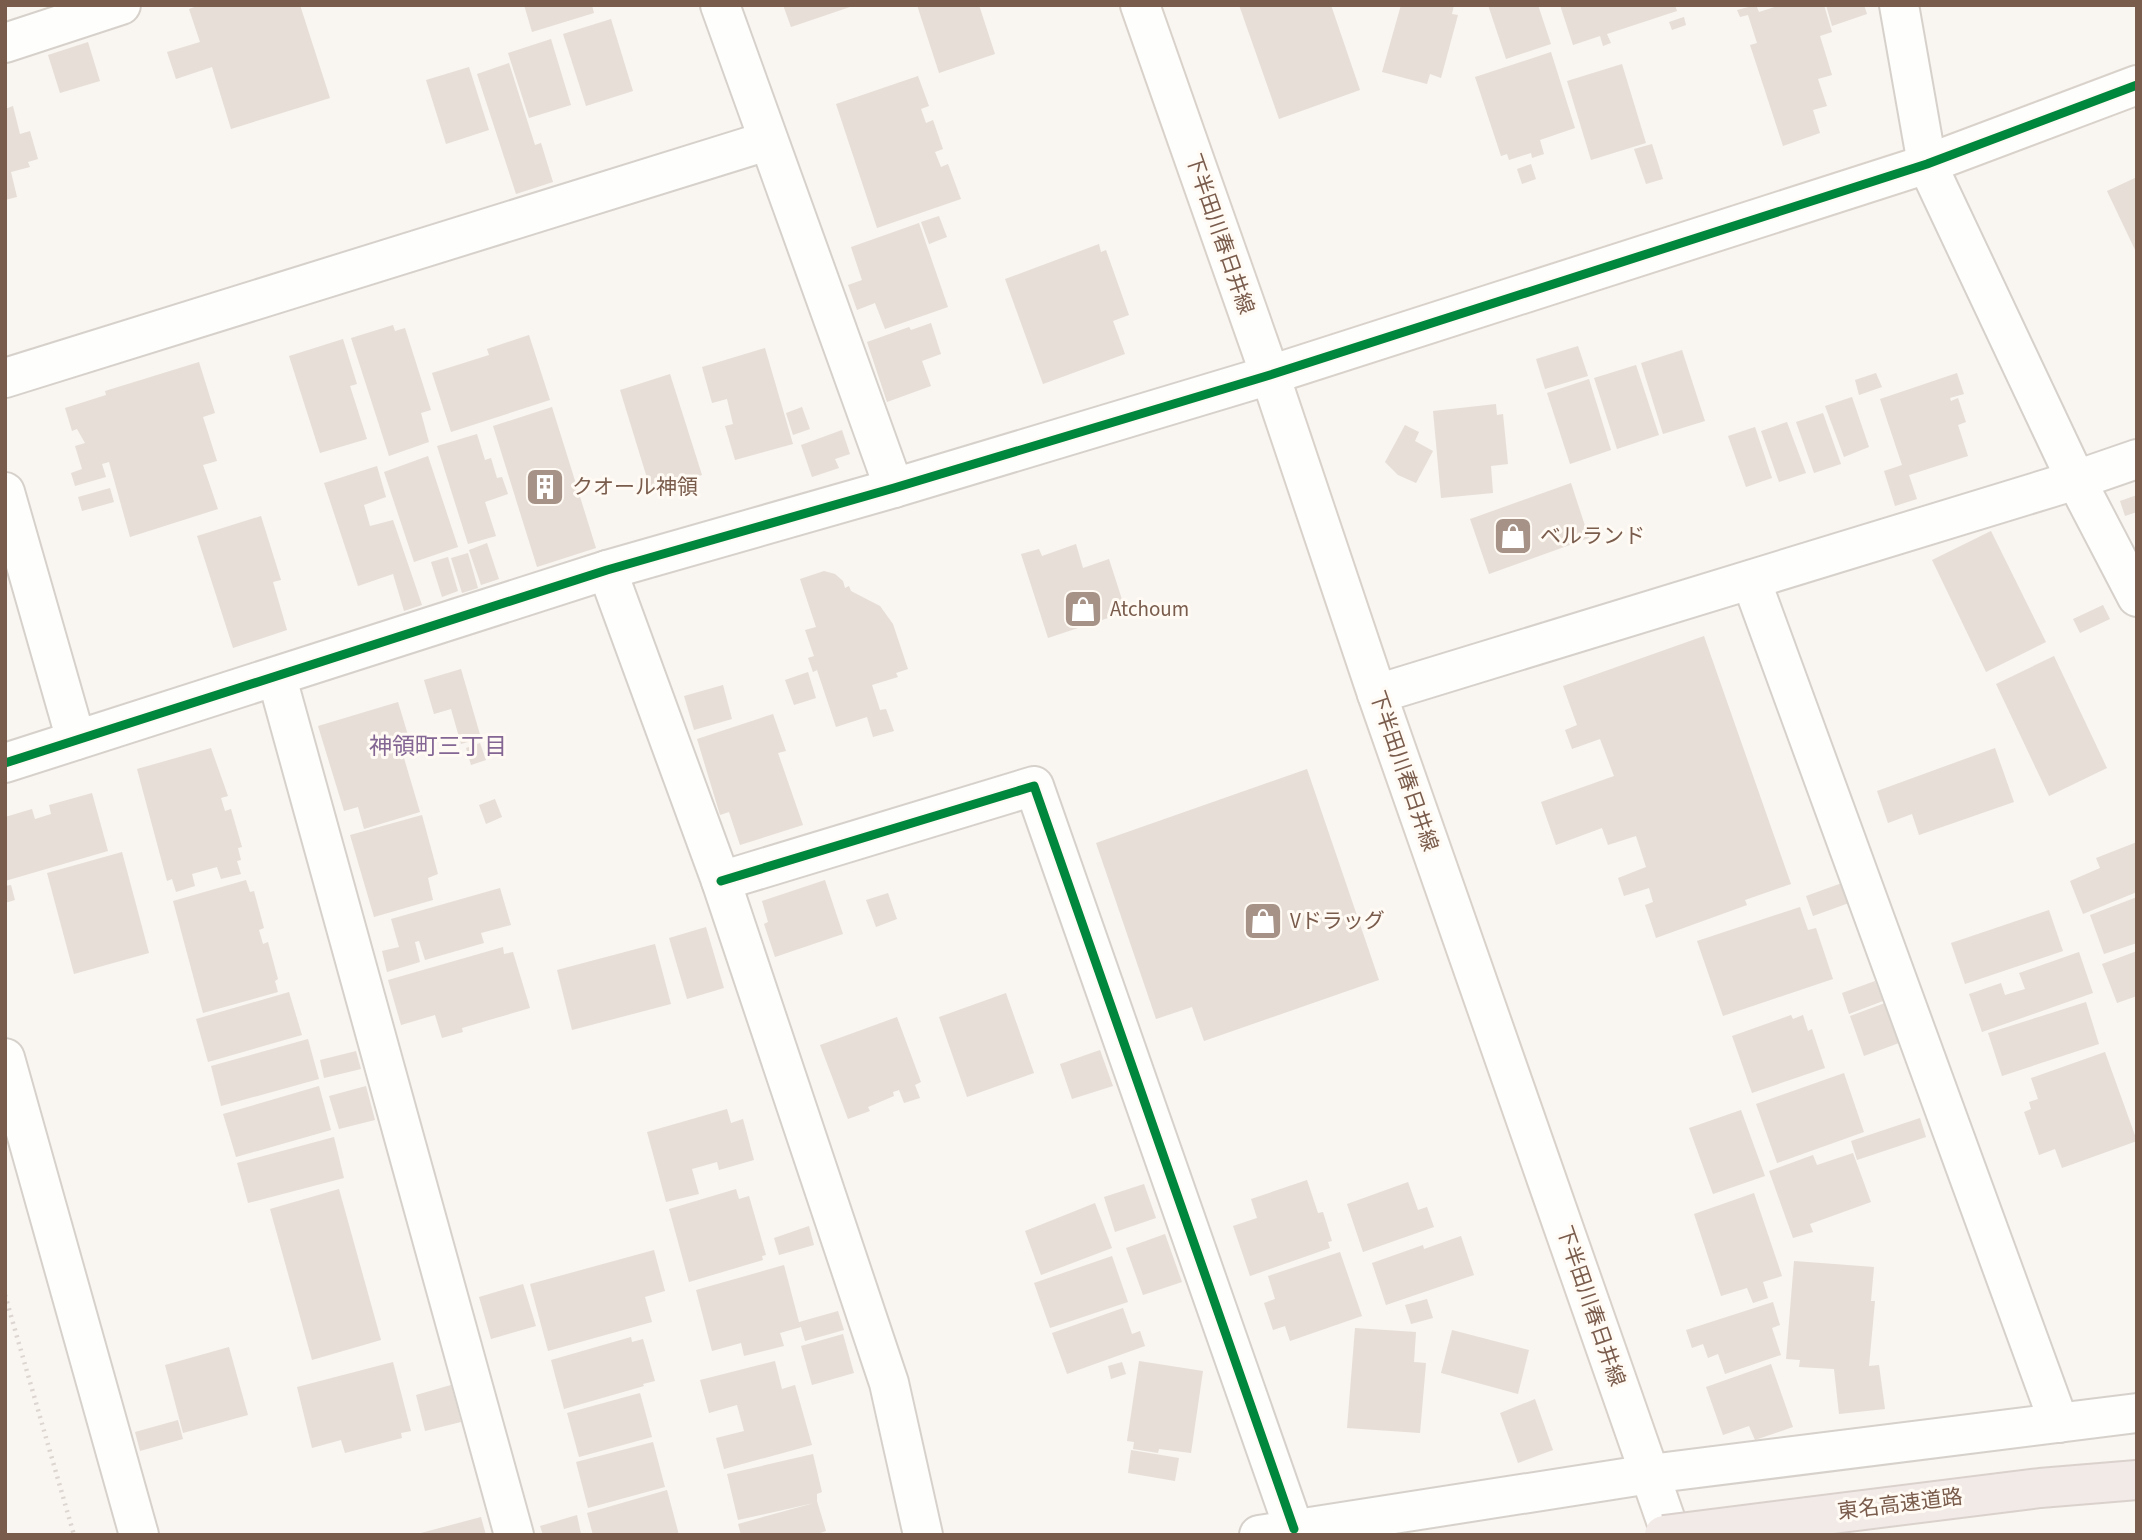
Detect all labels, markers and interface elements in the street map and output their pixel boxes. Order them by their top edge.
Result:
street label: 下半田川春日井線 [1178,150,1262,318]
building icon: クオール神領 [524,466,566,508]
place label: クオール神領 [572,472,698,502]
shop icon: ベルランド [1492,515,1534,557]
place label: ベルランド [1540,521,1645,551]
shop icon: Atchoum [1062,588,1104,630]
place label: Atchoum [1110,594,1189,624]
street label: 下半田川春日井線 [1362,687,1446,855]
district label: 神領町三丁目 [369,730,507,763]
shop icon: Vドラッグ [1242,900,1284,942]
place label: Vドラッグ [1290,906,1385,936]
street label: 下半田川春日井線 [1549,1222,1633,1390]
street label: 東名高速道路 [1836,1481,1964,1527]

